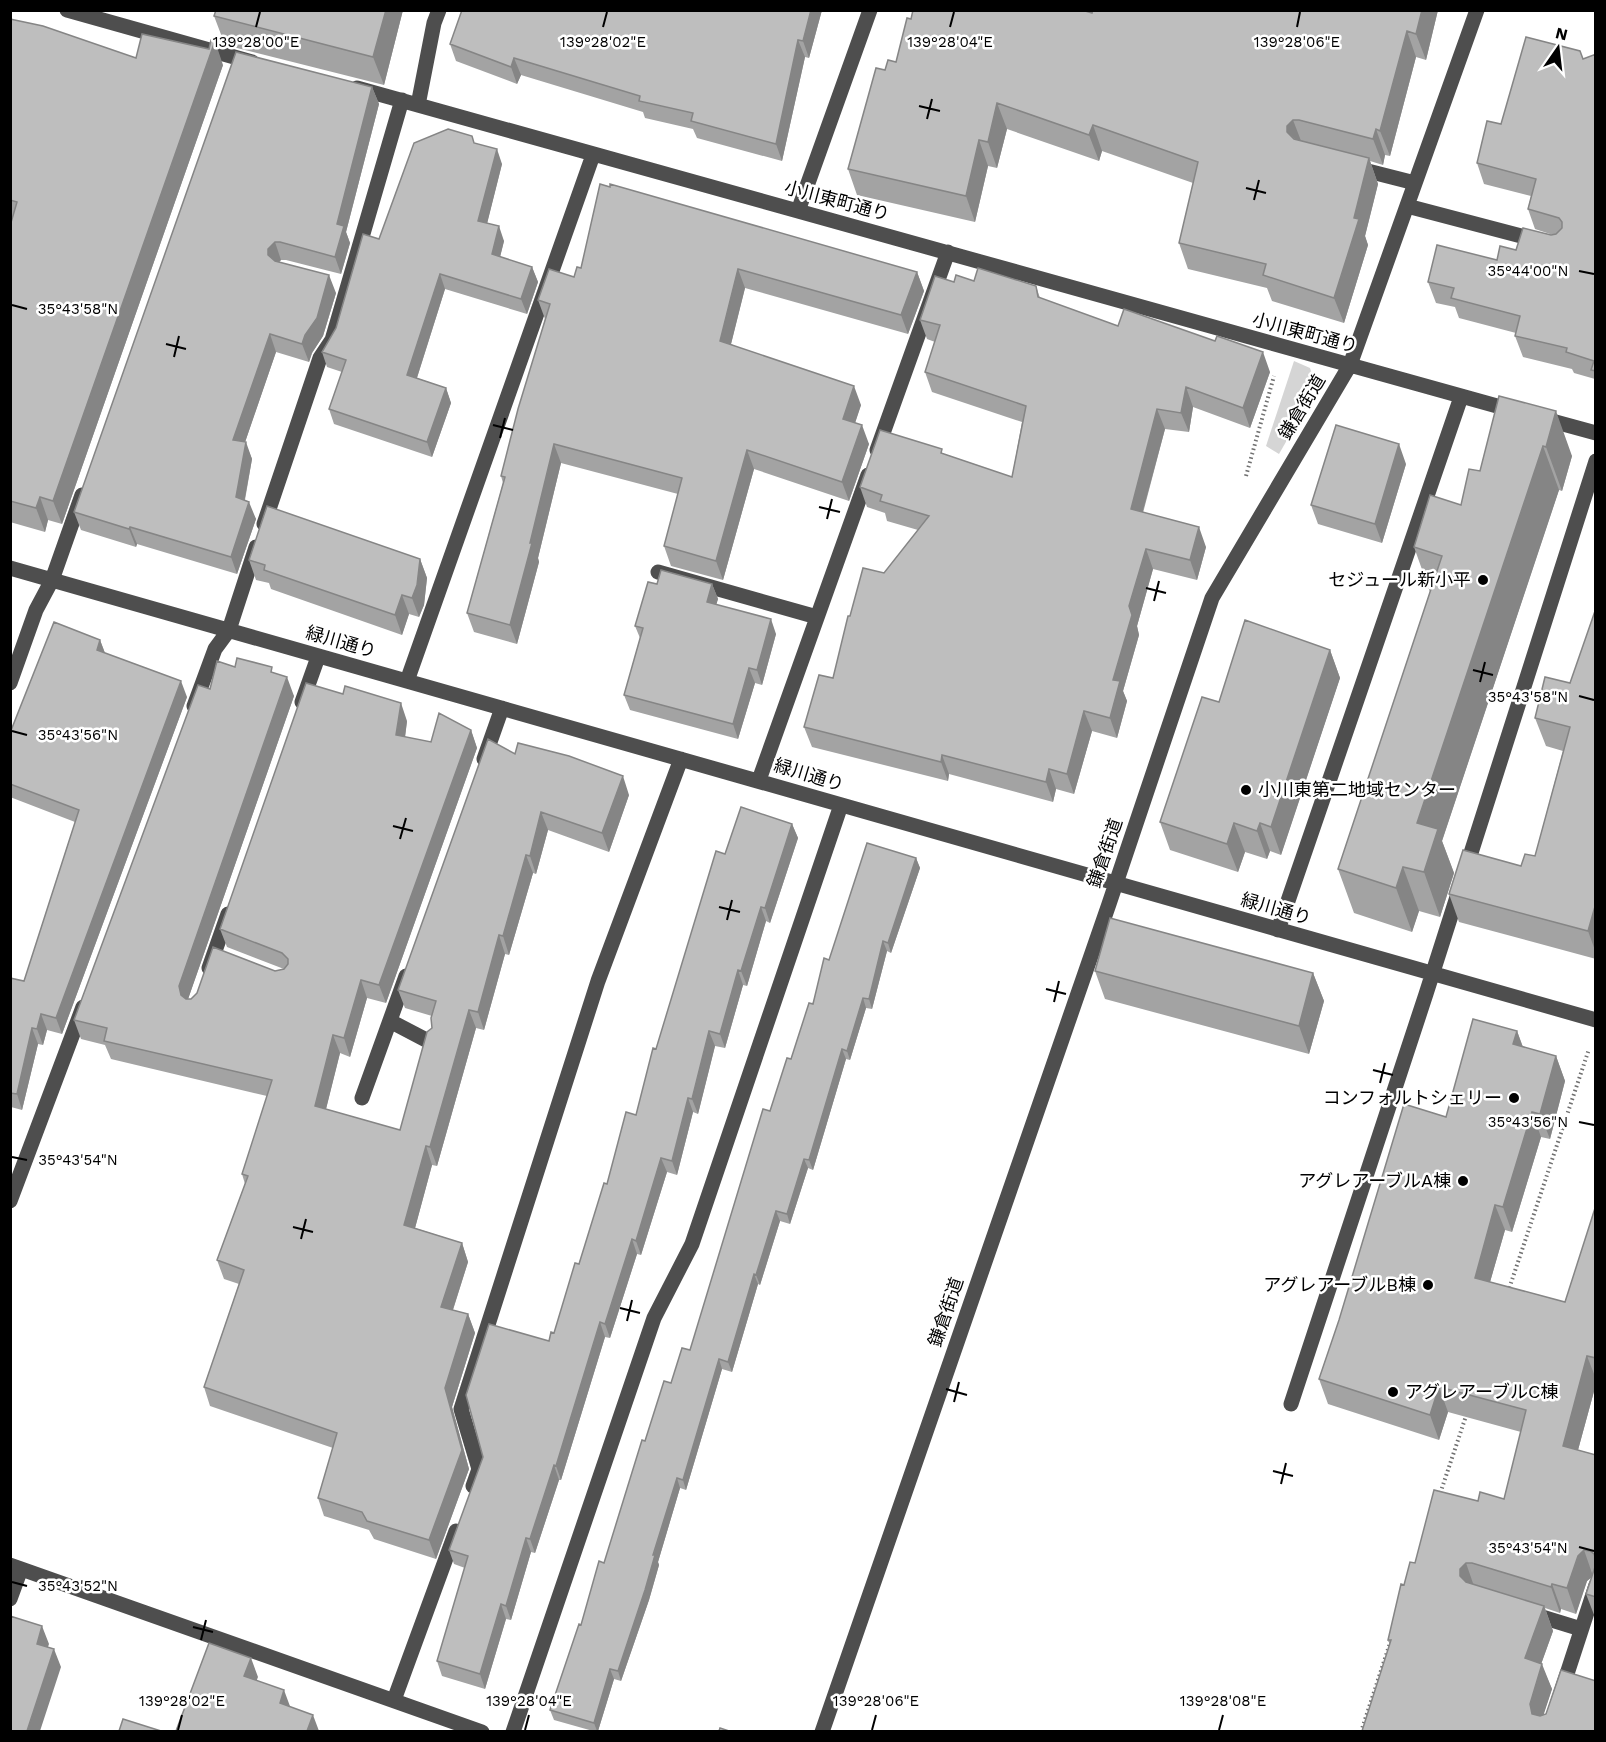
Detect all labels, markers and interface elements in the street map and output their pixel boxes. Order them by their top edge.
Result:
north arrow [1528,18,1588,78]
text: N [1553,23,1570,45]
text: 139°28'00"E [213,33,299,51]
text: 139°28'02"E [560,33,646,51]
text: 139°28'04"E [907,33,993,51]
text: 139°28'06"E [1254,33,1340,51]
street label: 小川東町通り [782,176,892,225]
text: 35°44'00"N [1488,262,1568,280]
text: 35°43'58"N [38,300,118,318]
street label: 小川東町通り [1250,308,1360,357]
street label: 鎌倉街道 [1274,370,1329,443]
place label: セジュール新小平 [1328,569,1471,590]
marker: セジュール新小平 [1476,573,1490,587]
street label: 緑川通り [304,622,379,662]
text: 35°43'58"N [1488,688,1568,706]
text: 35°43'56"N [38,726,118,744]
street label: 緑川通り [772,754,847,795]
place label: 小川東第二地域センター [1258,779,1456,800]
marker: 小川東第二地域センター [1239,783,1253,797]
street label: 鎌倉街道 [1083,815,1126,890]
street label: 緑川通り [1239,889,1314,929]
place label: コンフォルトシェリー [1323,1087,1502,1108]
marker: コンフォルトシェリー [1507,1091,1521,1105]
text: 35°43'56"N [1488,1113,1568,1131]
text: 35°43'54"N [38,1151,118,1169]
place label: アグレアーブルA棟 [1298,1170,1451,1191]
marker: アグレアーブルA棟 [1456,1174,1470,1188]
street label: 鎌倉街道 [924,1274,967,1349]
place label: アグレアーブルB棟 [1263,1274,1416,1295]
marker: アグレアーブルB棟 [1421,1278,1435,1292]
place label: アグレアーブルC棟 [1405,1381,1558,1402]
marker: アグレアーブルC棟 [1386,1385,1400,1399]
text: 35°43'54"N [1488,1539,1568,1557]
text: 35°43'52"N [38,1577,118,1595]
text: 139°28'02"E [139,1692,225,1710]
text: 139°28'04"E [486,1692,572,1710]
text: 139°28'06"E [833,1692,919,1710]
text: 139°28'08"E [1180,1692,1266,1710]

